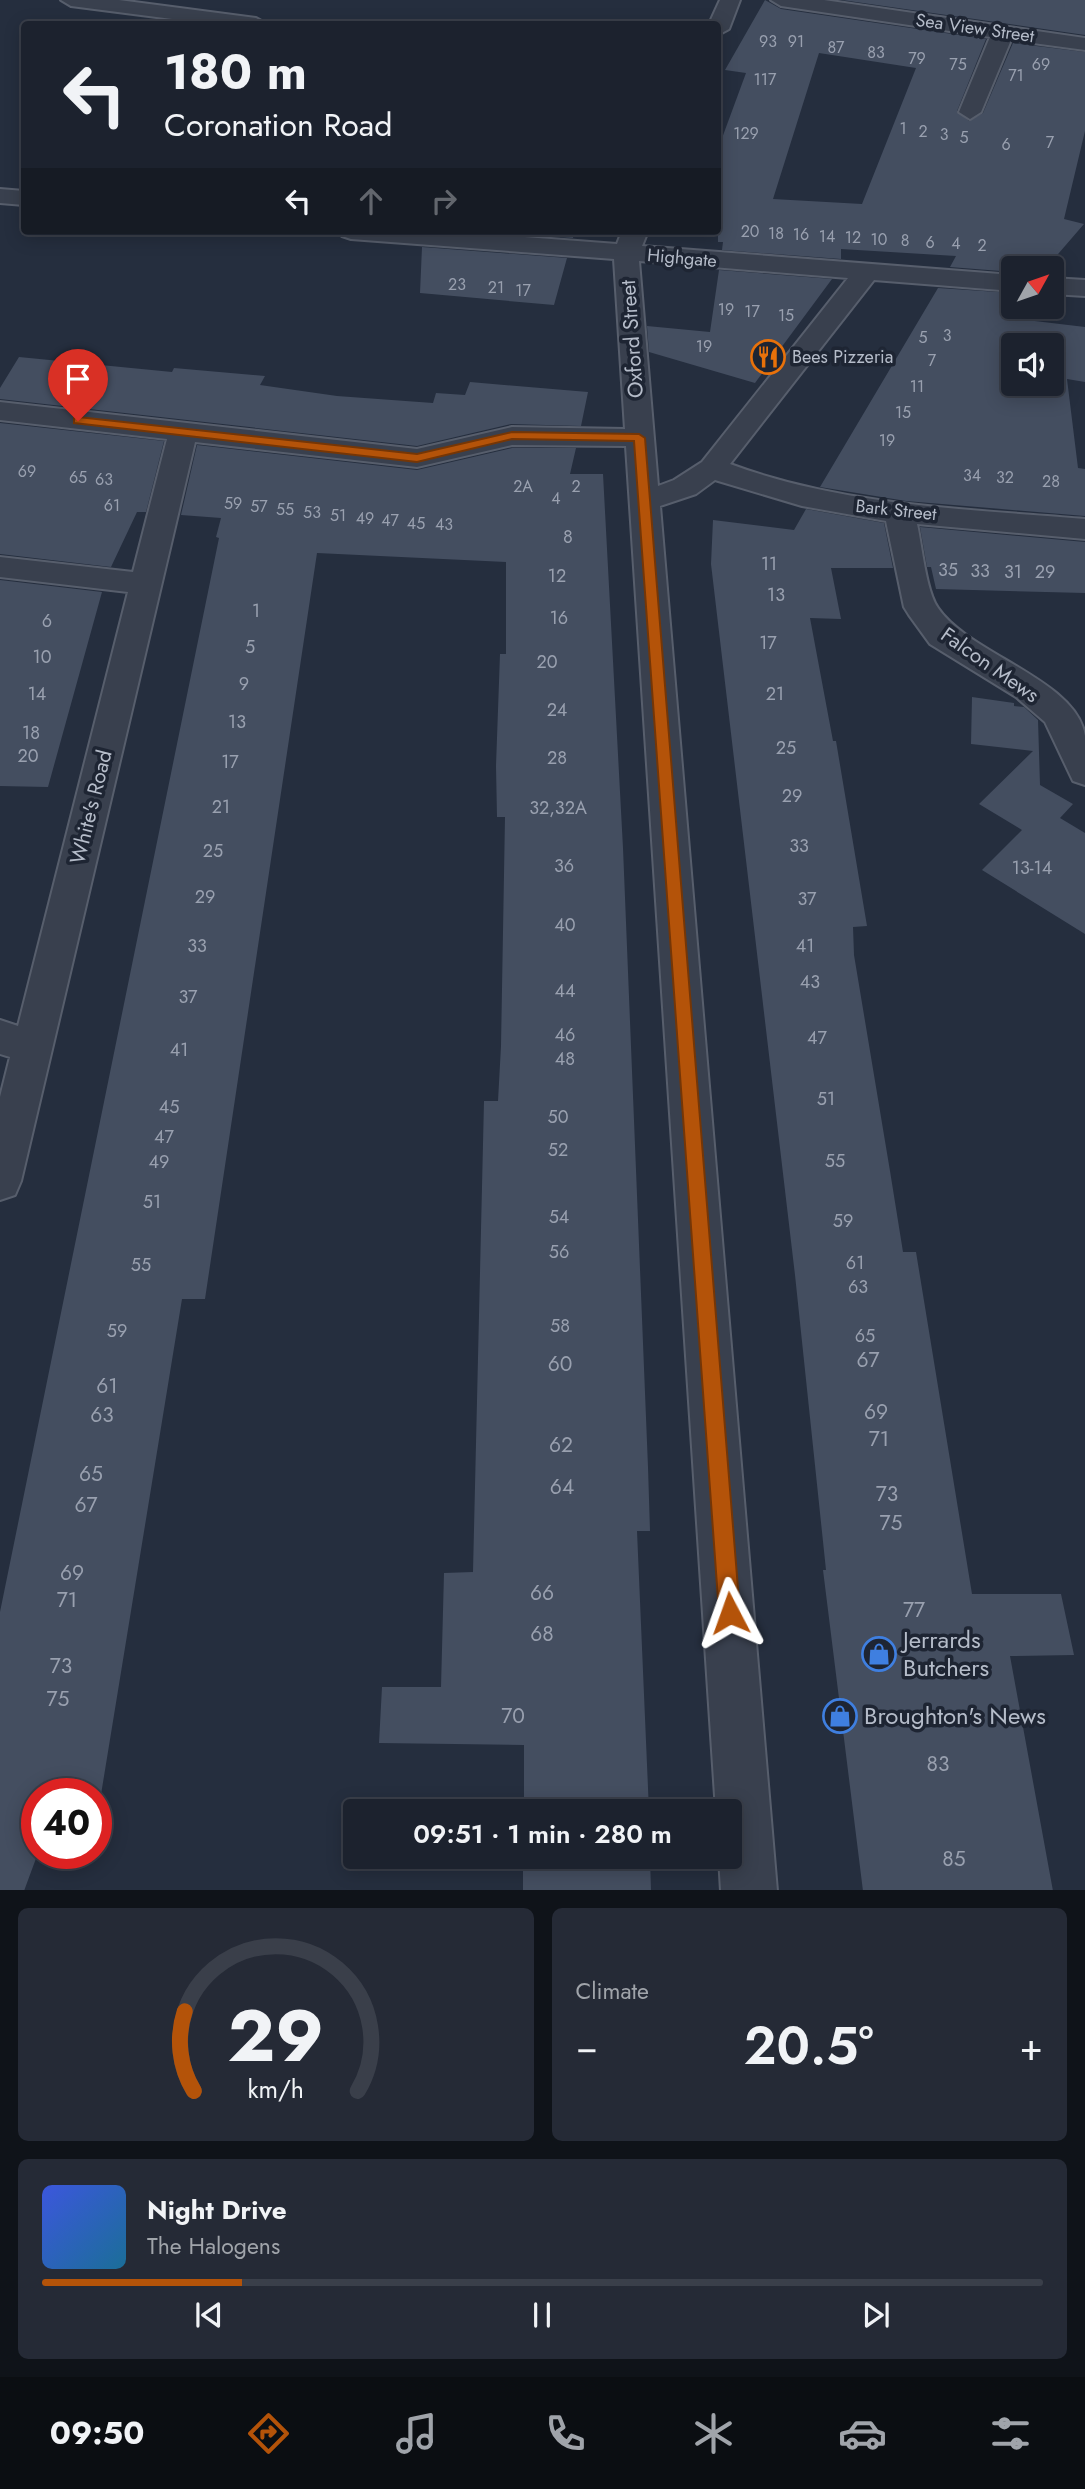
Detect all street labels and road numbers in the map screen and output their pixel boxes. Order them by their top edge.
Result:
street label: Sea View Street [914,7,1037,49]
street label: Highgate [646,242,718,274]
street label: Oxford Street [613,279,651,399]
street label: Bark Street [854,493,938,527]
street label: Falcon Mews [935,620,1045,710]
street label: White's Road [62,747,120,867]

